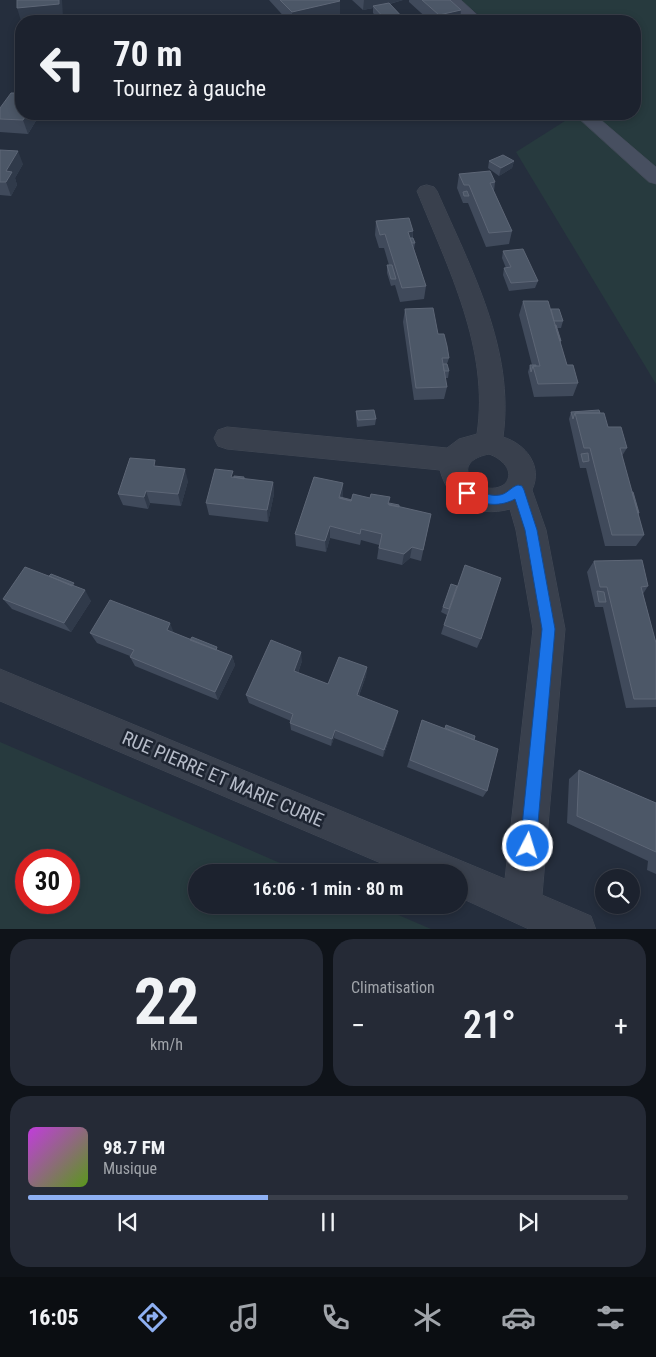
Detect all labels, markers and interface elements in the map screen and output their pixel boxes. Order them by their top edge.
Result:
text: 70 m [113,34,182,75]
icon: left [30,35,95,100]
text: Tournez à gauche [113,76,266,101]
pin [446,472,488,514]
icon: arrive [453,479,481,507]
street label: RUE PIERRE ET MARIE CURIE [119,726,327,832]
position arrow [501,819,553,871]
speed limit sign: 30 [15,849,80,914]
map controls [595,869,640,914]
button: search [595,869,640,914]
text: 16:06 · 1 min · 80 m [253,877,403,900]
text: 22 [134,964,199,1040]
text: Climatisation [351,978,435,997]
text: 21° [463,1003,516,1047]
text: − [351,1009,365,1042]
text: + [614,1009,628,1042]
text: km/h [150,1035,183,1054]
text: 98.7 FM [103,1136,165,1159]
text: Musique [103,1159,157,1178]
icon: previous [114,1208,142,1236]
icon: pause [314,1208,342,1236]
icon: next [514,1208,542,1236]
icon: directions [135,1300,170,1335]
icon: music [227,1300,262,1335]
icon: phone [318,1300,353,1335]
icon: climate [410,1300,445,1335]
icon: car [501,1300,536,1335]
icon: filters [593,1300,628,1335]
text: 16:05 [28,1305,79,1330]

